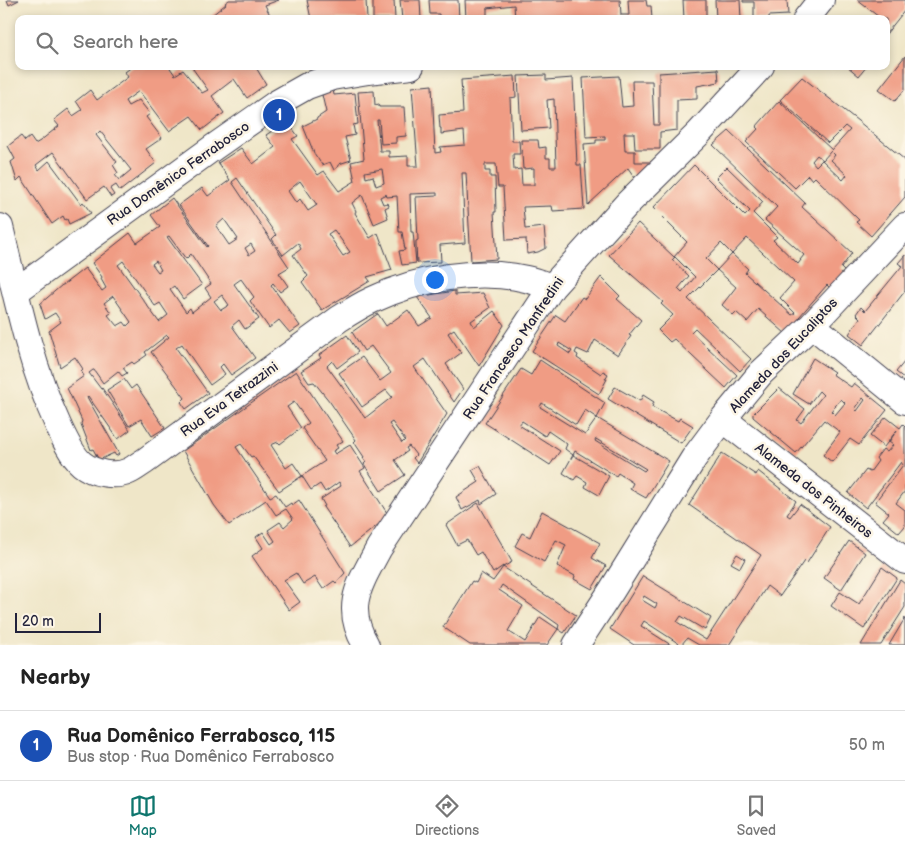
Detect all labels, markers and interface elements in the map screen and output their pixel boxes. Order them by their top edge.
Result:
search box [15,15,890,70]
icon: search [33,29,61,57]
text: Search here [73,31,178,54]
pin: 1 [263,96,295,134]
street label: Rua Domênico Ferrabosco [104,118,253,229]
your location [422,267,448,293]
street label: Rua Francesco Manfredini [459,274,567,423]
street label: Alameda dos Eucaliptos [726,294,841,416]
street label: Rua Eva Tetrazzini [177,358,281,441]
street label: Alameda dos Pinheiros [751,439,876,542]
scale bar [15,610,101,633]
text: 20 m [22,613,54,630]
text: Nearby [20,665,90,690]
text: Rua Domênico Ferrabosco, 115 [67,725,335,748]
text: 1 [33,736,39,755]
text: 50 m [849,736,885,755]
text: Bus stop · Rua Domênico Ferrabosco [67,748,334,767]
tab: Map [129,792,157,839]
tab: Directions [415,792,479,839]
tab: Saved [737,792,776,839]

